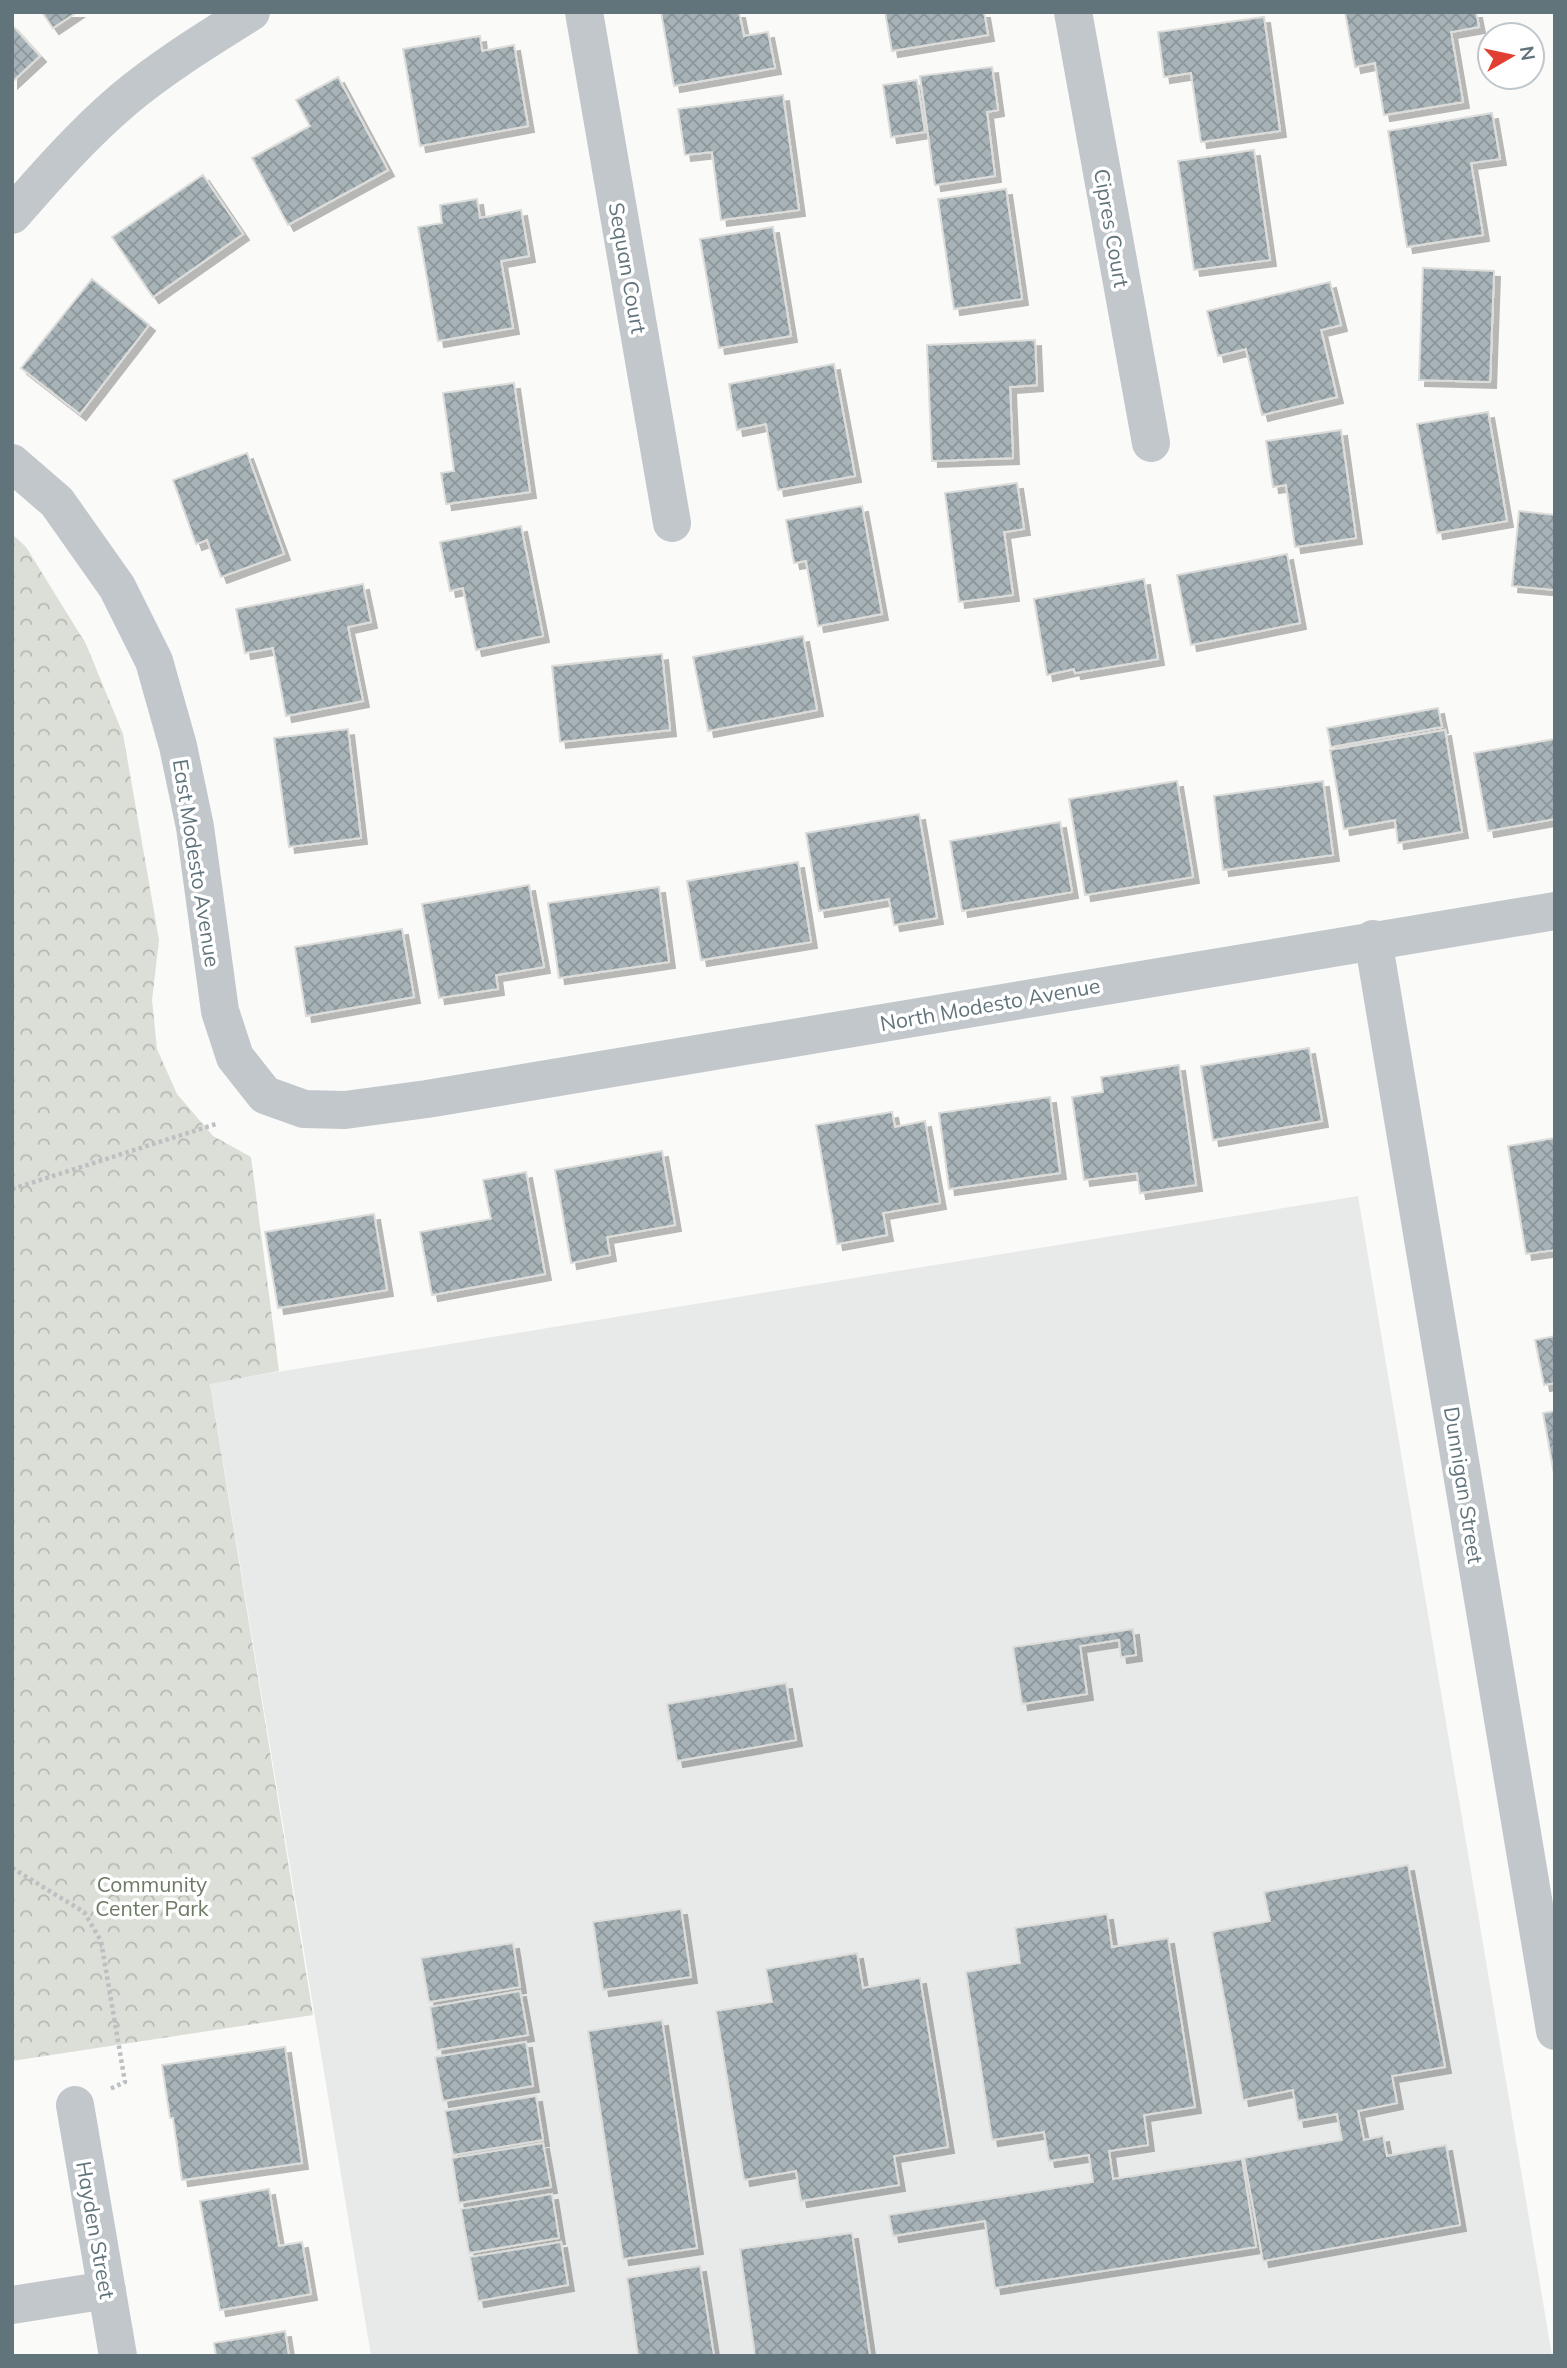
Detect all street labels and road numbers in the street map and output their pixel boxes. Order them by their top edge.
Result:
street label: Cipres Court [1089,167,1135,289]
street label: Sequan Court [604,200,652,336]
street label: East Modesto Avenue [168,757,226,969]
street label: North Modesto Avenue [878,972,1102,1036]
street label: Dunnigan Street [1439,1405,1489,1565]
street label: Hayden Street [71,2159,121,2301]

